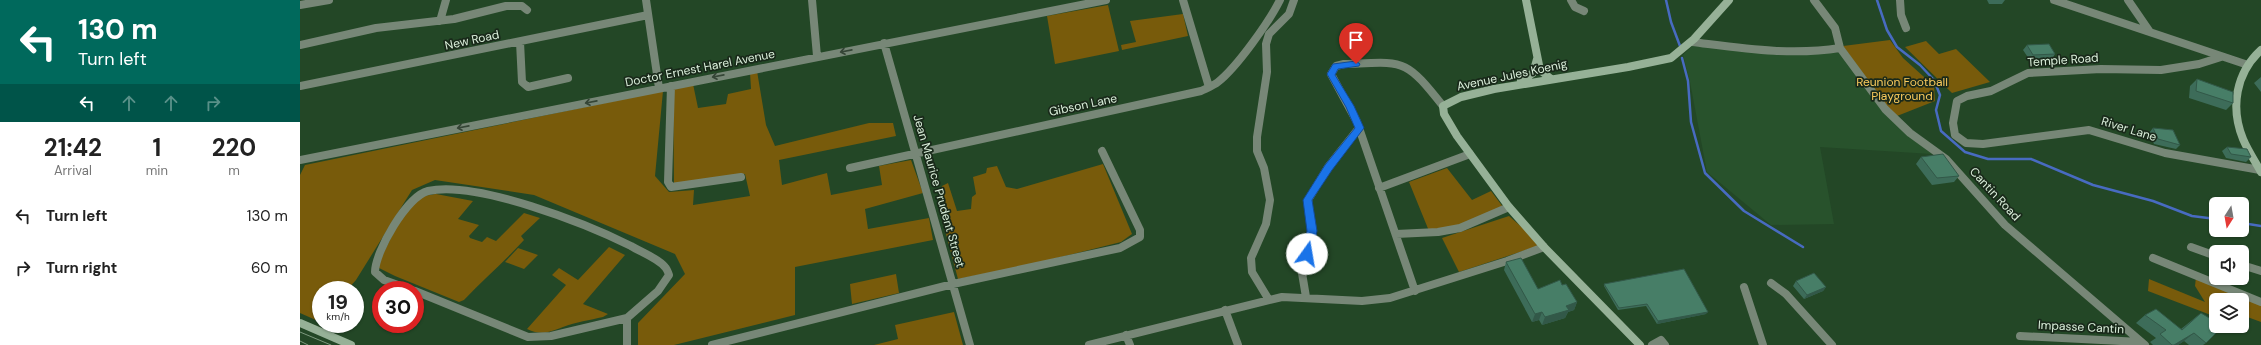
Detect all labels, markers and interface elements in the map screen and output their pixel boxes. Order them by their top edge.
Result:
text: 130 m [78,11,158,48]
icon: left [12,16,64,68]
pin [1339,23,1373,64]
street label: New Road [443,26,501,54]
icon: arrive [1345,29,1367,51]
street label: Doctor Ernest Harel Avenue [624,46,776,90]
text: Turn left [78,47,147,71]
one-way arrow [840,47,853,55]
street label: Temple Road [2027,50,2099,70]
street label: Avenue Jules Koenig [1455,55,1569,95]
one-way arrow [712,72,725,80]
park label: Reunion Football Playground [1856,74,1948,104]
street label: Gibson Lane [1047,90,1119,120]
icon: left [76,92,98,114]
icon: ahead [118,92,140,114]
icon: ahead [160,92,182,114]
icon: right [202,92,224,114]
one-way arrow [585,98,598,106]
street label: Jean Maurice Prudent Street [909,113,969,270]
street label: River Lane [2099,113,2159,145]
one-way arrow [457,124,470,132]
text: 21:42 [44,132,102,163]
text: 1 [152,132,161,163]
text: 220 [212,132,256,163]
text: Arrival [54,162,92,179]
text: min [146,162,168,179]
text: m [228,162,240,179]
street label: Cantin Road [1966,164,2024,224]
north arrow [2209,197,2249,237]
map controls [2209,197,2249,333]
icon: left [12,205,34,227]
text: Turn left [46,206,107,226]
text: 130 m [247,206,288,226]
position arrow [1286,233,1328,275]
button: sound [2209,245,2249,285]
icon: right [12,257,34,279]
text: Turn right [46,258,117,278]
text: 60 m [251,258,288,278]
speed limit sign: 30 [372,281,424,333]
text: 19 [328,289,348,315]
button: layers [2209,293,2249,333]
text: km/h [326,310,350,323]
street label: Impasse Cantin [2038,317,2125,337]

